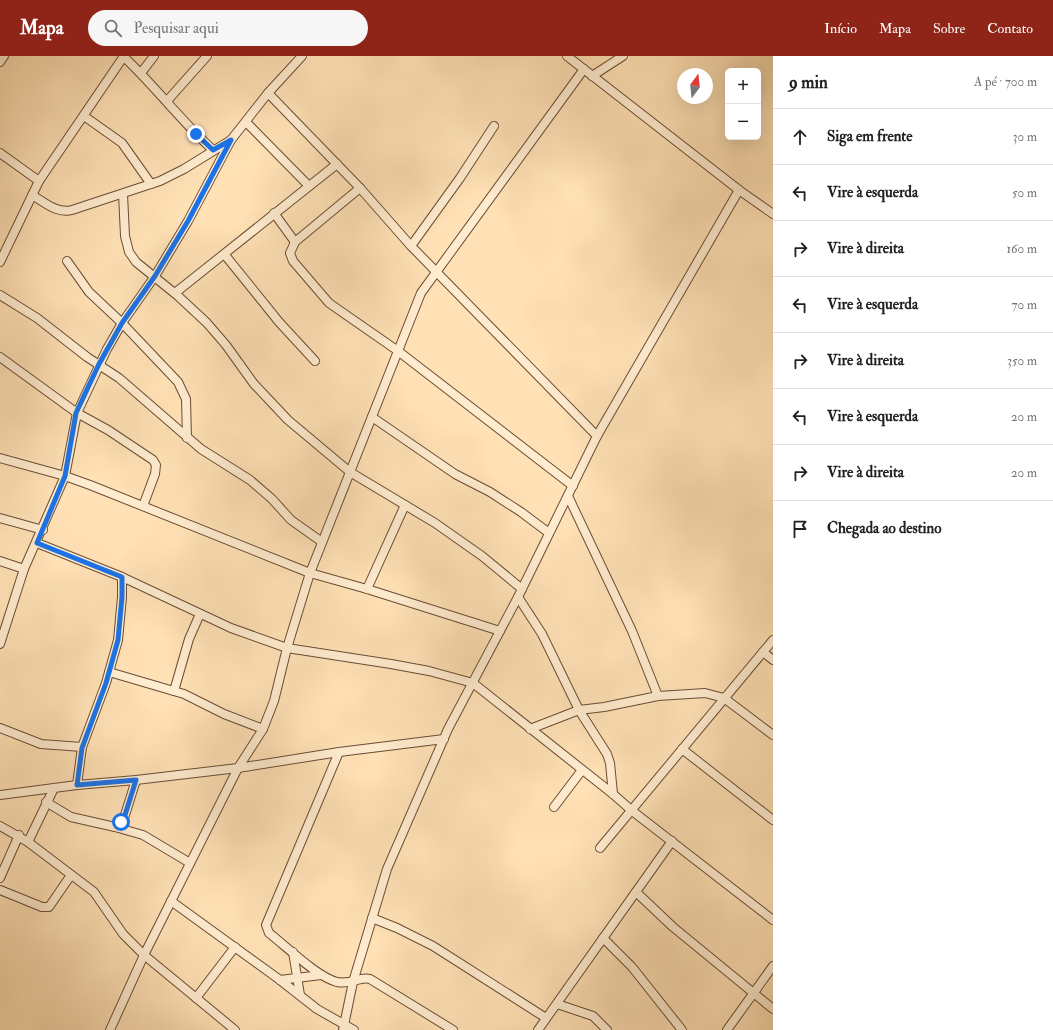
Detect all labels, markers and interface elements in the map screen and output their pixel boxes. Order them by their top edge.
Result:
search box [88,10,368,46]
text: Mapa [20,16,64,40]
icon: search [102,17,124,39]
text: Pesquisar aqui [134,19,219,38]
text: Início [824,20,857,37]
text: Mapa [879,20,911,37]
text: Sobre [933,20,965,37]
text: Contato [987,20,1033,37]
north arrow [677,68,713,104]
map controls [725,68,761,140]
button: + [725,68,761,104]
text: 9 min [789,72,828,93]
text: A pé · 700 m [974,74,1037,90]
button: − [725,104,761,140]
route end [187,125,205,143]
icon: ahead [789,126,811,148]
text: Siga em frente [827,127,913,146]
text: 30 m [1013,129,1037,145]
icon: left [789,182,811,204]
text: Vire à esquerda [827,183,918,202]
text: 50 m [1012,185,1037,201]
icon: right [789,238,811,260]
text: Vire à direita [827,239,904,258]
text: 160 m [1006,241,1037,257]
icon: left [789,294,811,316]
text: Vire à esquerda [827,295,918,314]
text: 70 m [1012,297,1037,313]
icon: right [789,350,811,372]
text: Vire à direita [827,351,904,370]
text: 350 m [1007,353,1037,369]
icon: left [789,406,811,428]
text: Vire à esquerda [827,407,918,426]
text: 20 m [1011,409,1037,425]
icon: right [789,462,811,484]
text: Vire à direita [827,463,904,482]
text: 20 m [1011,465,1037,481]
icon: arrive [789,518,811,540]
text: Chegada ao destino [827,519,942,538]
route start [112,813,130,831]

